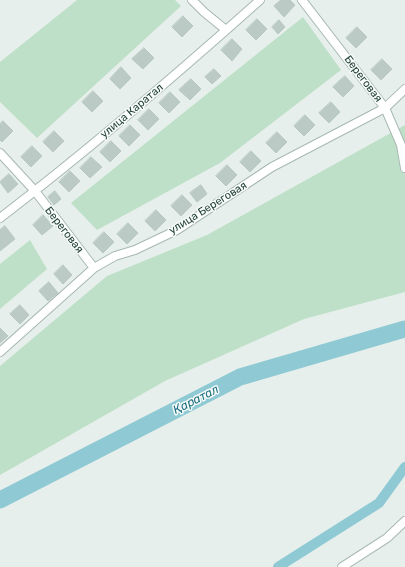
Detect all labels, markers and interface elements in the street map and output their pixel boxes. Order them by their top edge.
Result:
street label: Береговая [341,53,385,105]
street label: улица Каратал [98,81,166,141]
street label: улица Береговая [167,179,249,237]
street label: Береговая [42,204,86,256]
water label: Қаратал [171,382,221,418]

